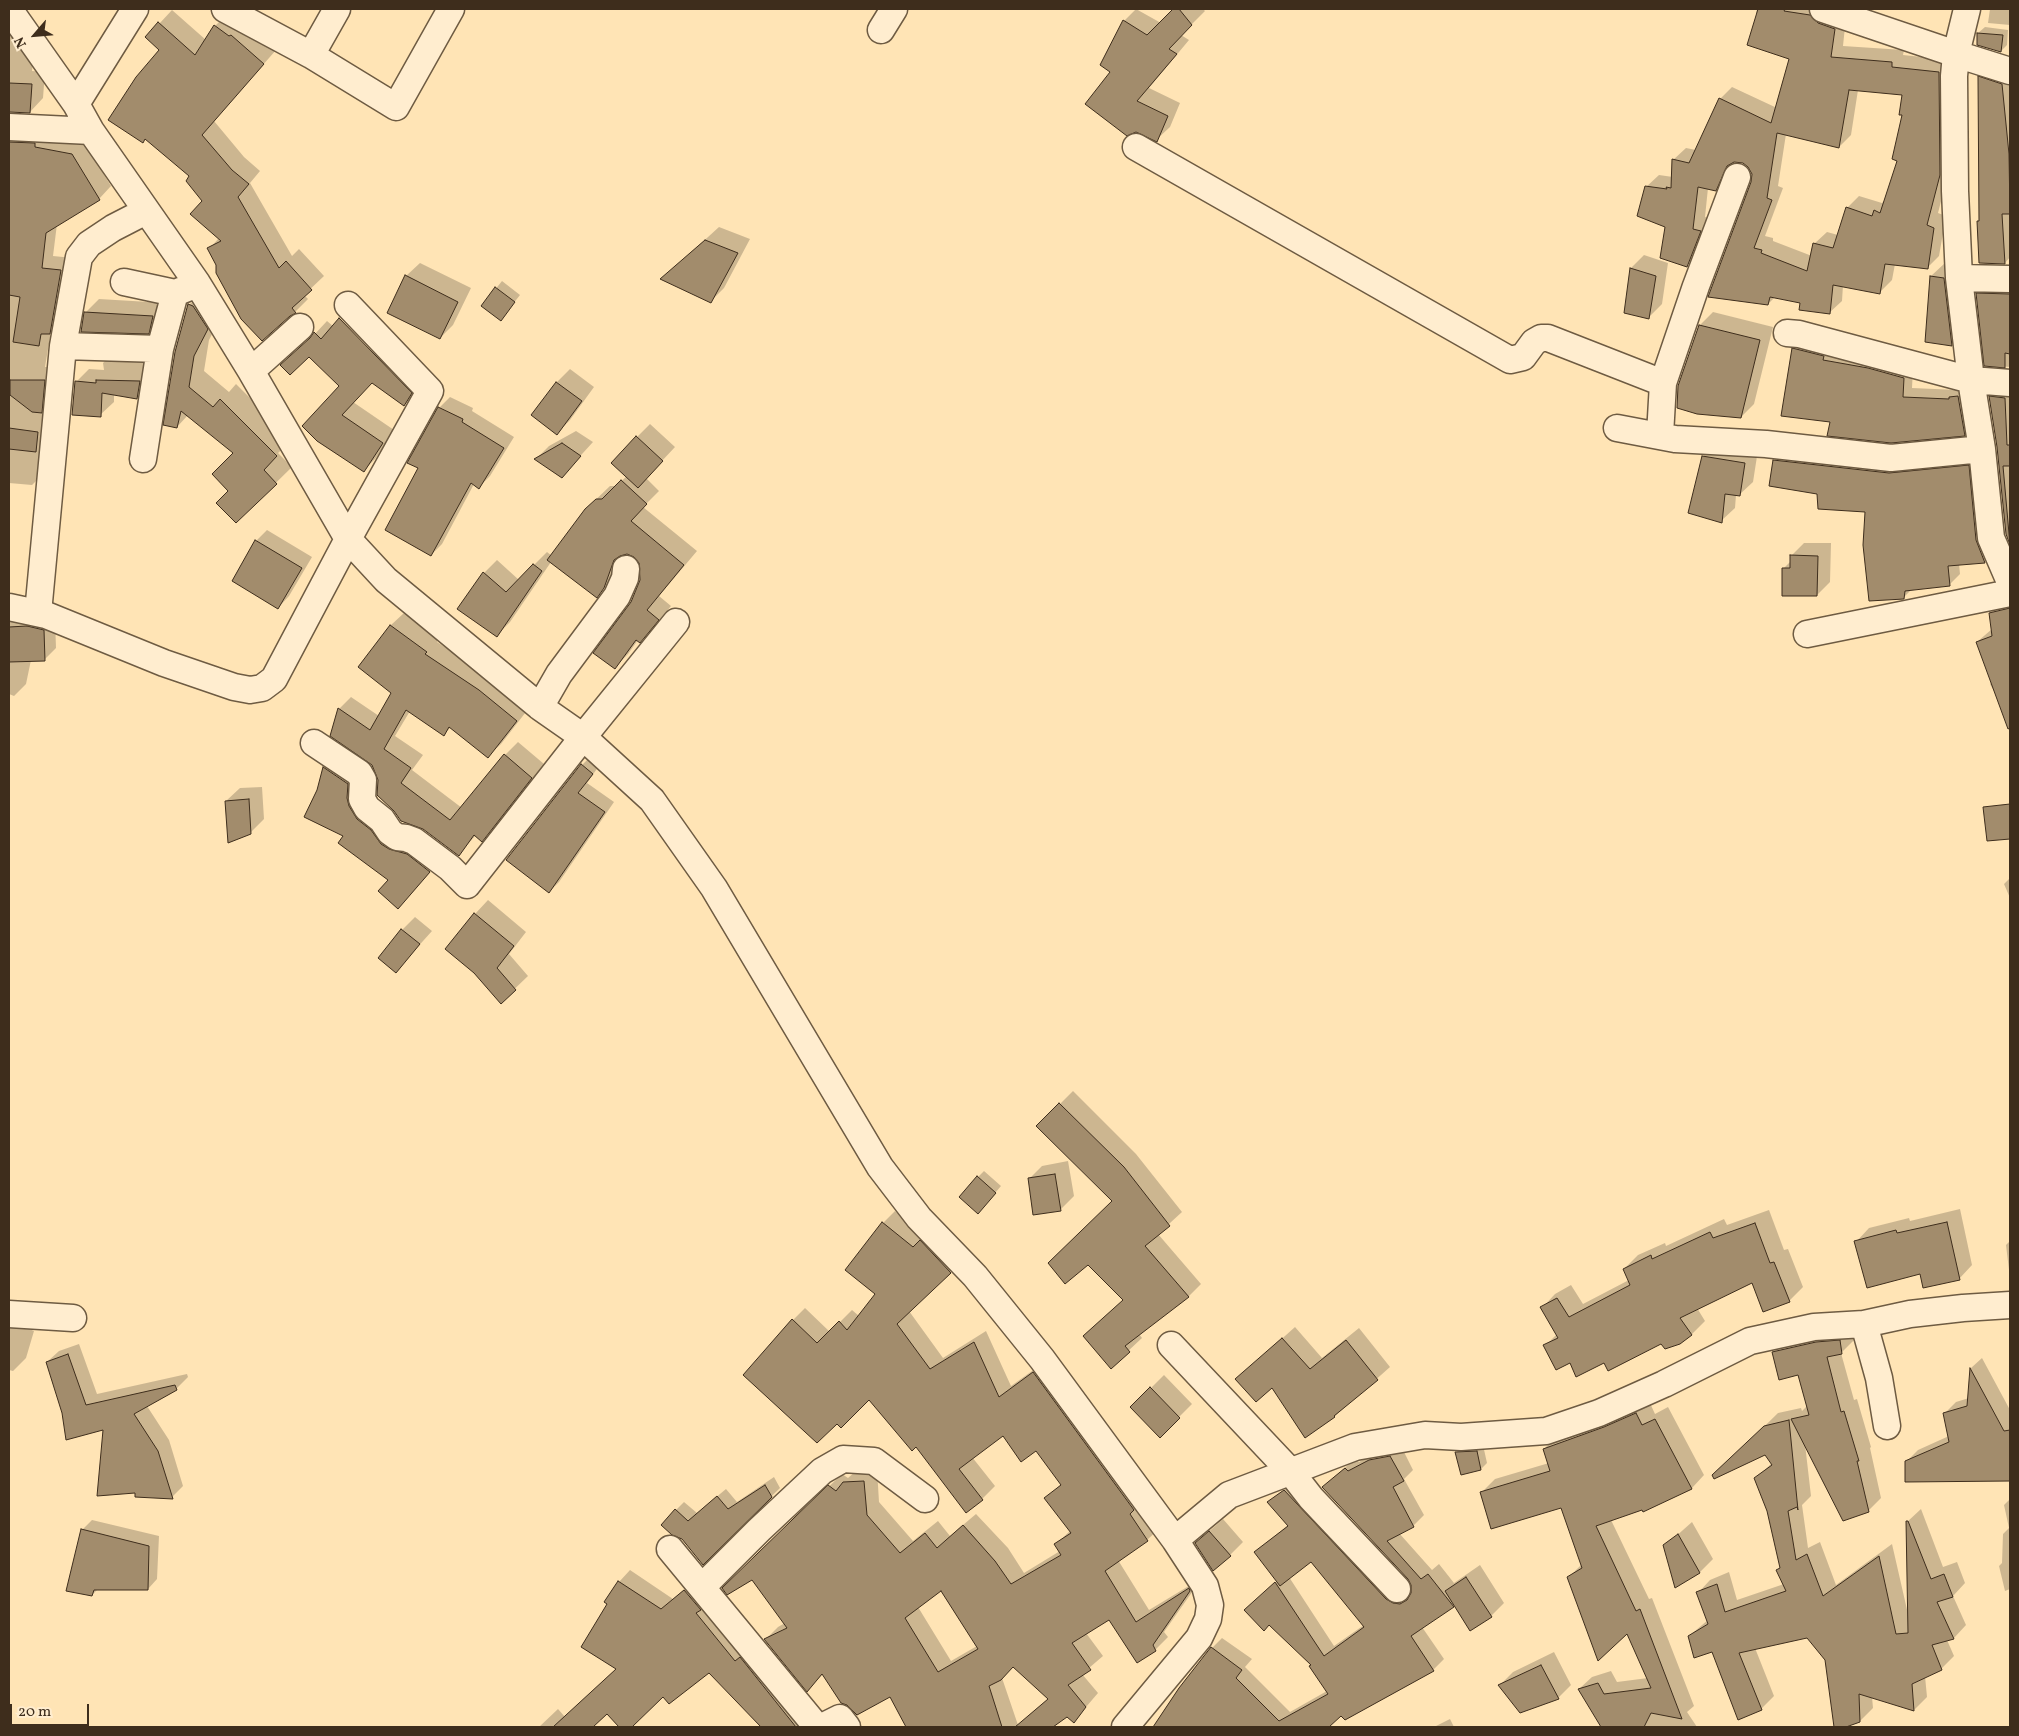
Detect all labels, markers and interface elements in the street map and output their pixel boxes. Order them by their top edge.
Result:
north arrow [10,10,60,60]
text: N [10,33,32,51]
scale bar [12,1694,91,1726]
text: 20 m [18,1702,51,1723]

